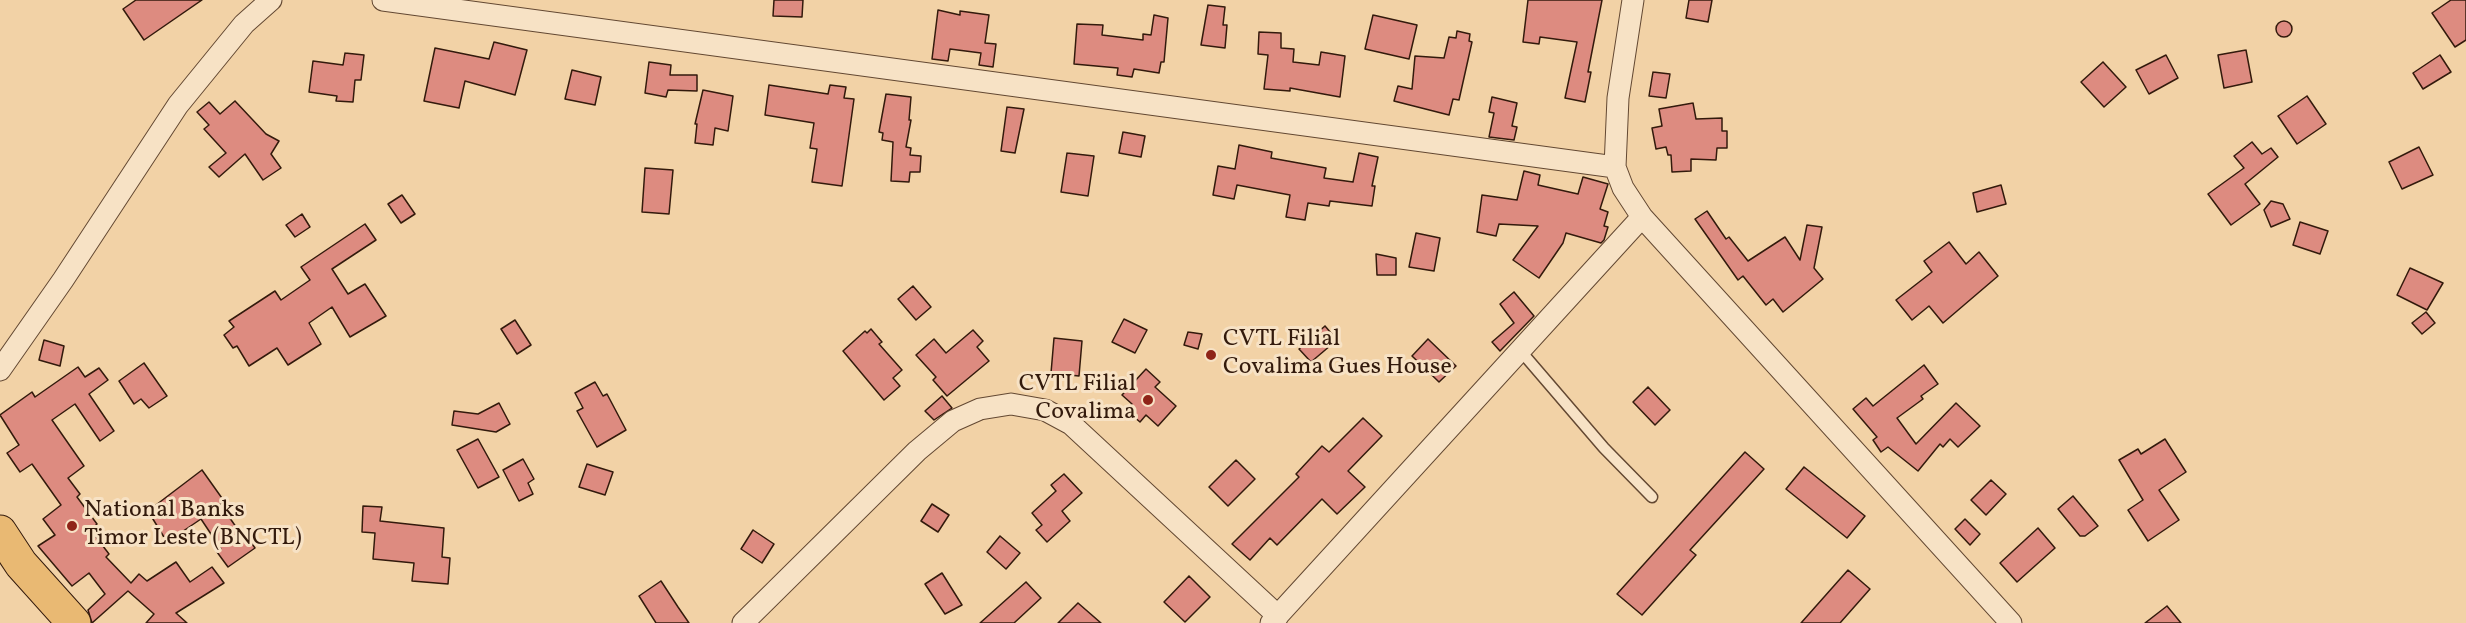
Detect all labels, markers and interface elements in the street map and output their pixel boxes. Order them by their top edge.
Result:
place label: CVTL Filial Covalima Gues House [1223,327,1452,383]
marker: CVTL Filial Covalima Gues House [1204,348,1218,362]
place label: CVTL Filial Covalima [1019,372,1136,428]
marker: CVTL Filial Covalima [1141,393,1155,407]
place label: National Banks Timor Leste (BNCTL) [84,498,302,554]
marker: National Banks Timor Leste (BNCTL) [65,519,79,533]

